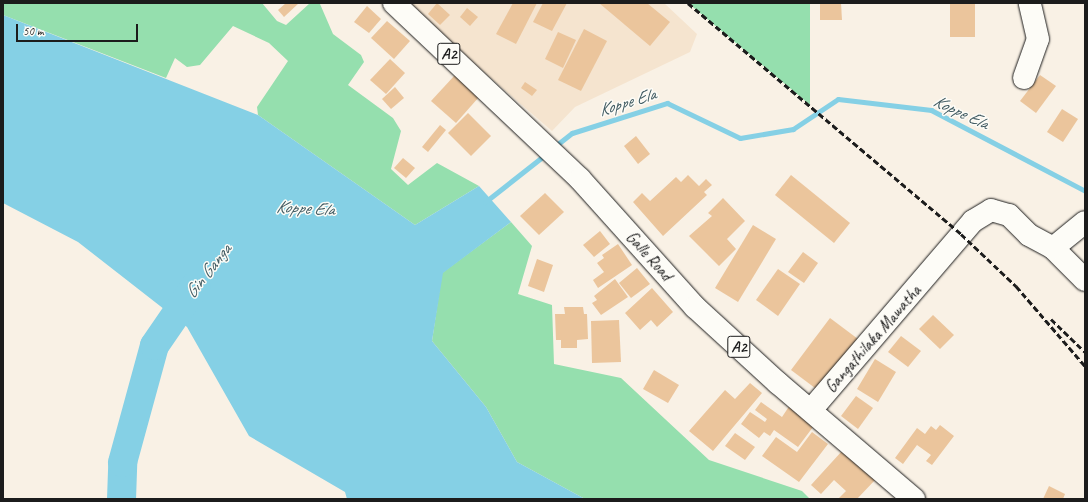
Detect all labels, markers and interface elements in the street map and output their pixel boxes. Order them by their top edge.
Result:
scale bar [18,16,140,42]
text: 50 m [23,23,43,39]
road number: A2 [437,40,461,68]
water label: Koppe Ela [596,83,658,121]
water label: Koppe Ela [930,90,992,134]
water label: Koppe Ela [275,196,335,220]
street label: Galle Road [621,227,677,285]
water label: Gin Ganga [180,239,236,303]
street label: Gangathilaka Mawatha [821,281,925,397]
road number: A2 [727,333,751,361]

